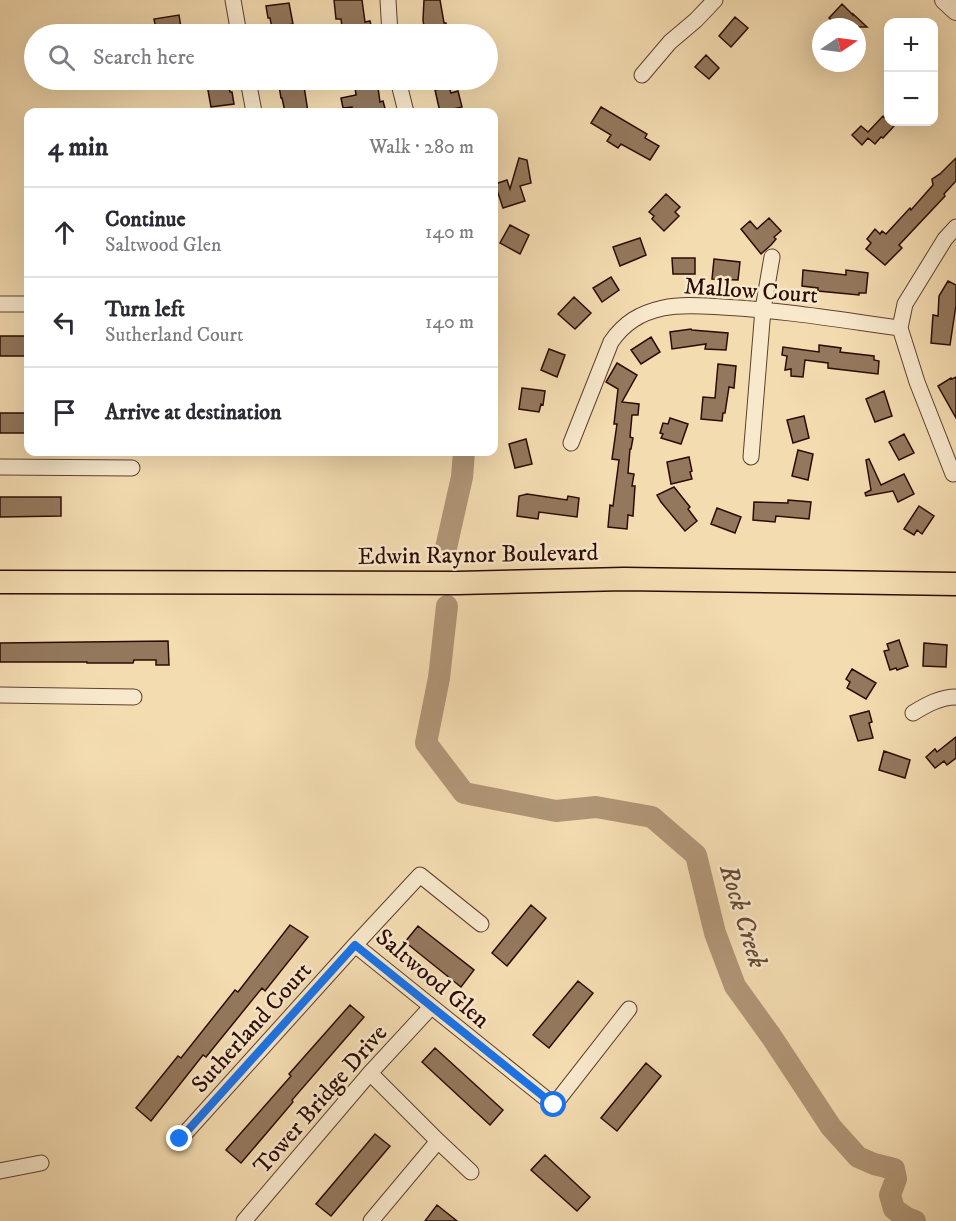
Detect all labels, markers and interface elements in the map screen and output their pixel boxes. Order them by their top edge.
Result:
north arrow [812,18,866,72]
map controls [884,18,938,126]
button: + [884,18,938,72]
search box [24,24,498,90]
icon: search [45,41,78,74]
text: Search here [93,44,195,71]
button: − [884,72,938,126]
text: 4 min [48,131,108,164]
text: Walk · 280 m [369,135,474,160]
text: Continue [105,206,186,233]
icon: ahead [48,216,81,249]
text: 140 m [425,220,474,245]
text: Saltwood Glen [105,233,221,258]
street label: Mallow Court [683,271,819,311]
text: Turn left [105,296,185,323]
icon: left [48,306,81,339]
text: 140 m [425,310,474,335]
text: Sutherland Court [105,323,243,348]
icon: arrive [48,396,81,429]
text: Arrive at destination [105,399,282,426]
street label: Edwin Raynor Boulevard [357,538,599,572]
water label: Rock Creek [711,860,774,972]
street label: Saltwood Glen [369,922,496,1035]
street label: Sutherland Court [185,956,319,1099]
street label: Tower Bridge Drive [247,1018,394,1181]
route start [540,1091,566,1117]
route end [166,1125,192,1151]

